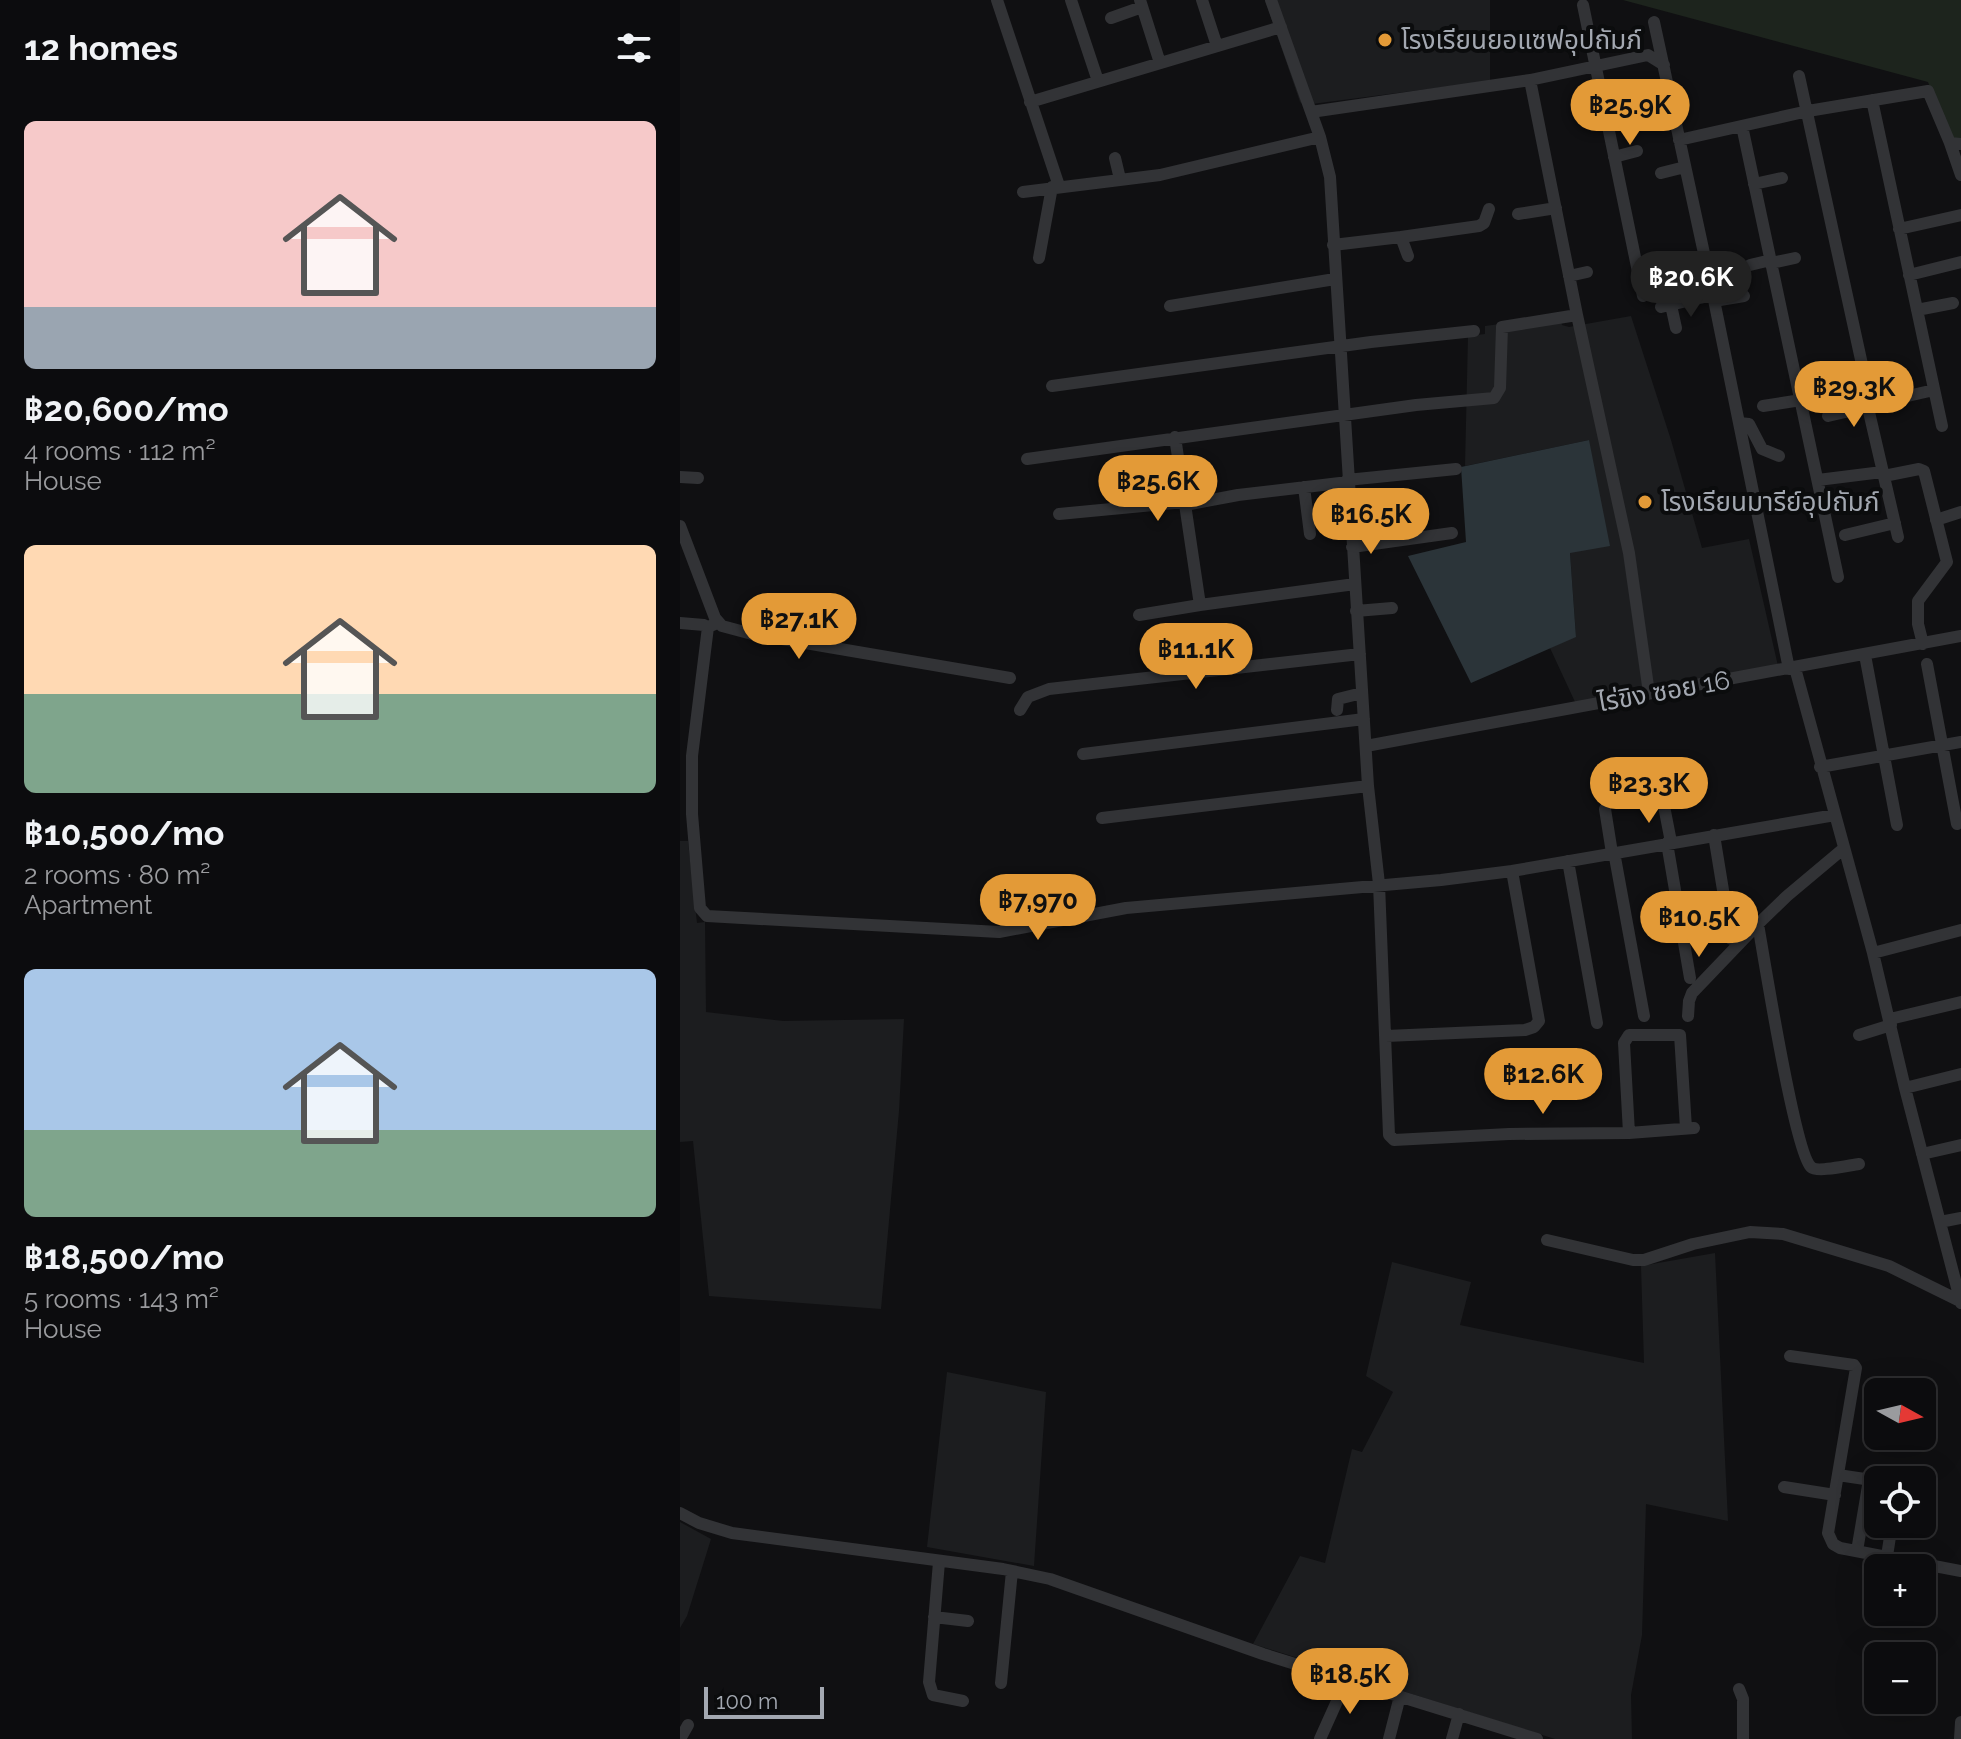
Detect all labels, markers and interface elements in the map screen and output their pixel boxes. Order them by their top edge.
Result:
place label: โรงเรียนยอแซฟอุปถัมภ์ [1401,25,1642,56]
icon: filters [612,26,656,70]
text: 12 homes [24,28,178,68]
marker: โรงเรียนยอแซฟอุปถัมภ์ [1376,31,1394,49]
pin: ฿25.9K [1565,79,1695,147]
text: ฿25.9K [1589,90,1671,120]
icon: home [268,173,412,317]
pin: ฿20.6K [1626,251,1756,319]
text: ฿20.6K [1649,262,1733,292]
pin: ฿29.3K [1789,361,1919,429]
text: ฿29.3K [1813,372,1895,402]
text: ฿20,600/mo [24,389,229,429]
text: 4 rooms · 112 m² [24,436,216,466]
pin: ฿25.6K [1093,455,1223,523]
text: House [24,466,102,496]
text: ฿25.6K [1116,466,1200,496]
place label: โรงเรียนมารีย์อุปถัมภ์ [1661,487,1879,518]
pin: ฿16.5K [1306,488,1436,556]
marker: โรงเรียนมารีย์อุปถัมภ์ [1636,493,1654,511]
text: ฿16.5K [1330,499,1412,529]
pin: ฿27.1K [734,593,864,661]
icon: home [268,597,412,741]
text: ฿27.1K [759,604,839,634]
pin: ฿11.1K [1131,623,1261,691]
text: ฿11.1K [1158,634,1234,664]
street label: ไร่ขิง ซอย 16 [1595,665,1732,718]
pin: ฿23.3K [1584,757,1714,825]
text: ฿23.3K [1608,768,1690,798]
text: ฿10,500/mo [24,813,224,853]
text: 2 rooms · 80 m² [24,860,210,890]
pin: ฿7,970 [973,874,1103,942]
text: ฿7,970 [998,885,1078,915]
text: Apartment [24,890,153,920]
pin: ฿10.5K [1634,891,1764,959]
text: ฿10.5K [1658,902,1740,932]
icon: home [268,1021,412,1165]
pin: ฿12.6K [1478,1048,1608,1116]
text: ฿12.6K [1502,1059,1584,1089]
text: ฿18,500/mo [24,1237,224,1277]
text: 5 rooms · 143 m² [24,1284,219,1314]
text: House [24,1314,102,1344]
north arrow [1864,1378,1936,1450]
map controls [1864,1378,1936,1714]
button: locate [1864,1466,1936,1538]
button: + [1864,1554,1936,1626]
button: − [1864,1642,1936,1714]
pin: ฿18.5K [1285,1648,1415,1716]
text: ฿18.5K [1309,1659,1391,1689]
scale bar [704,1683,824,1719]
text: 100 m [716,1688,778,1714]

